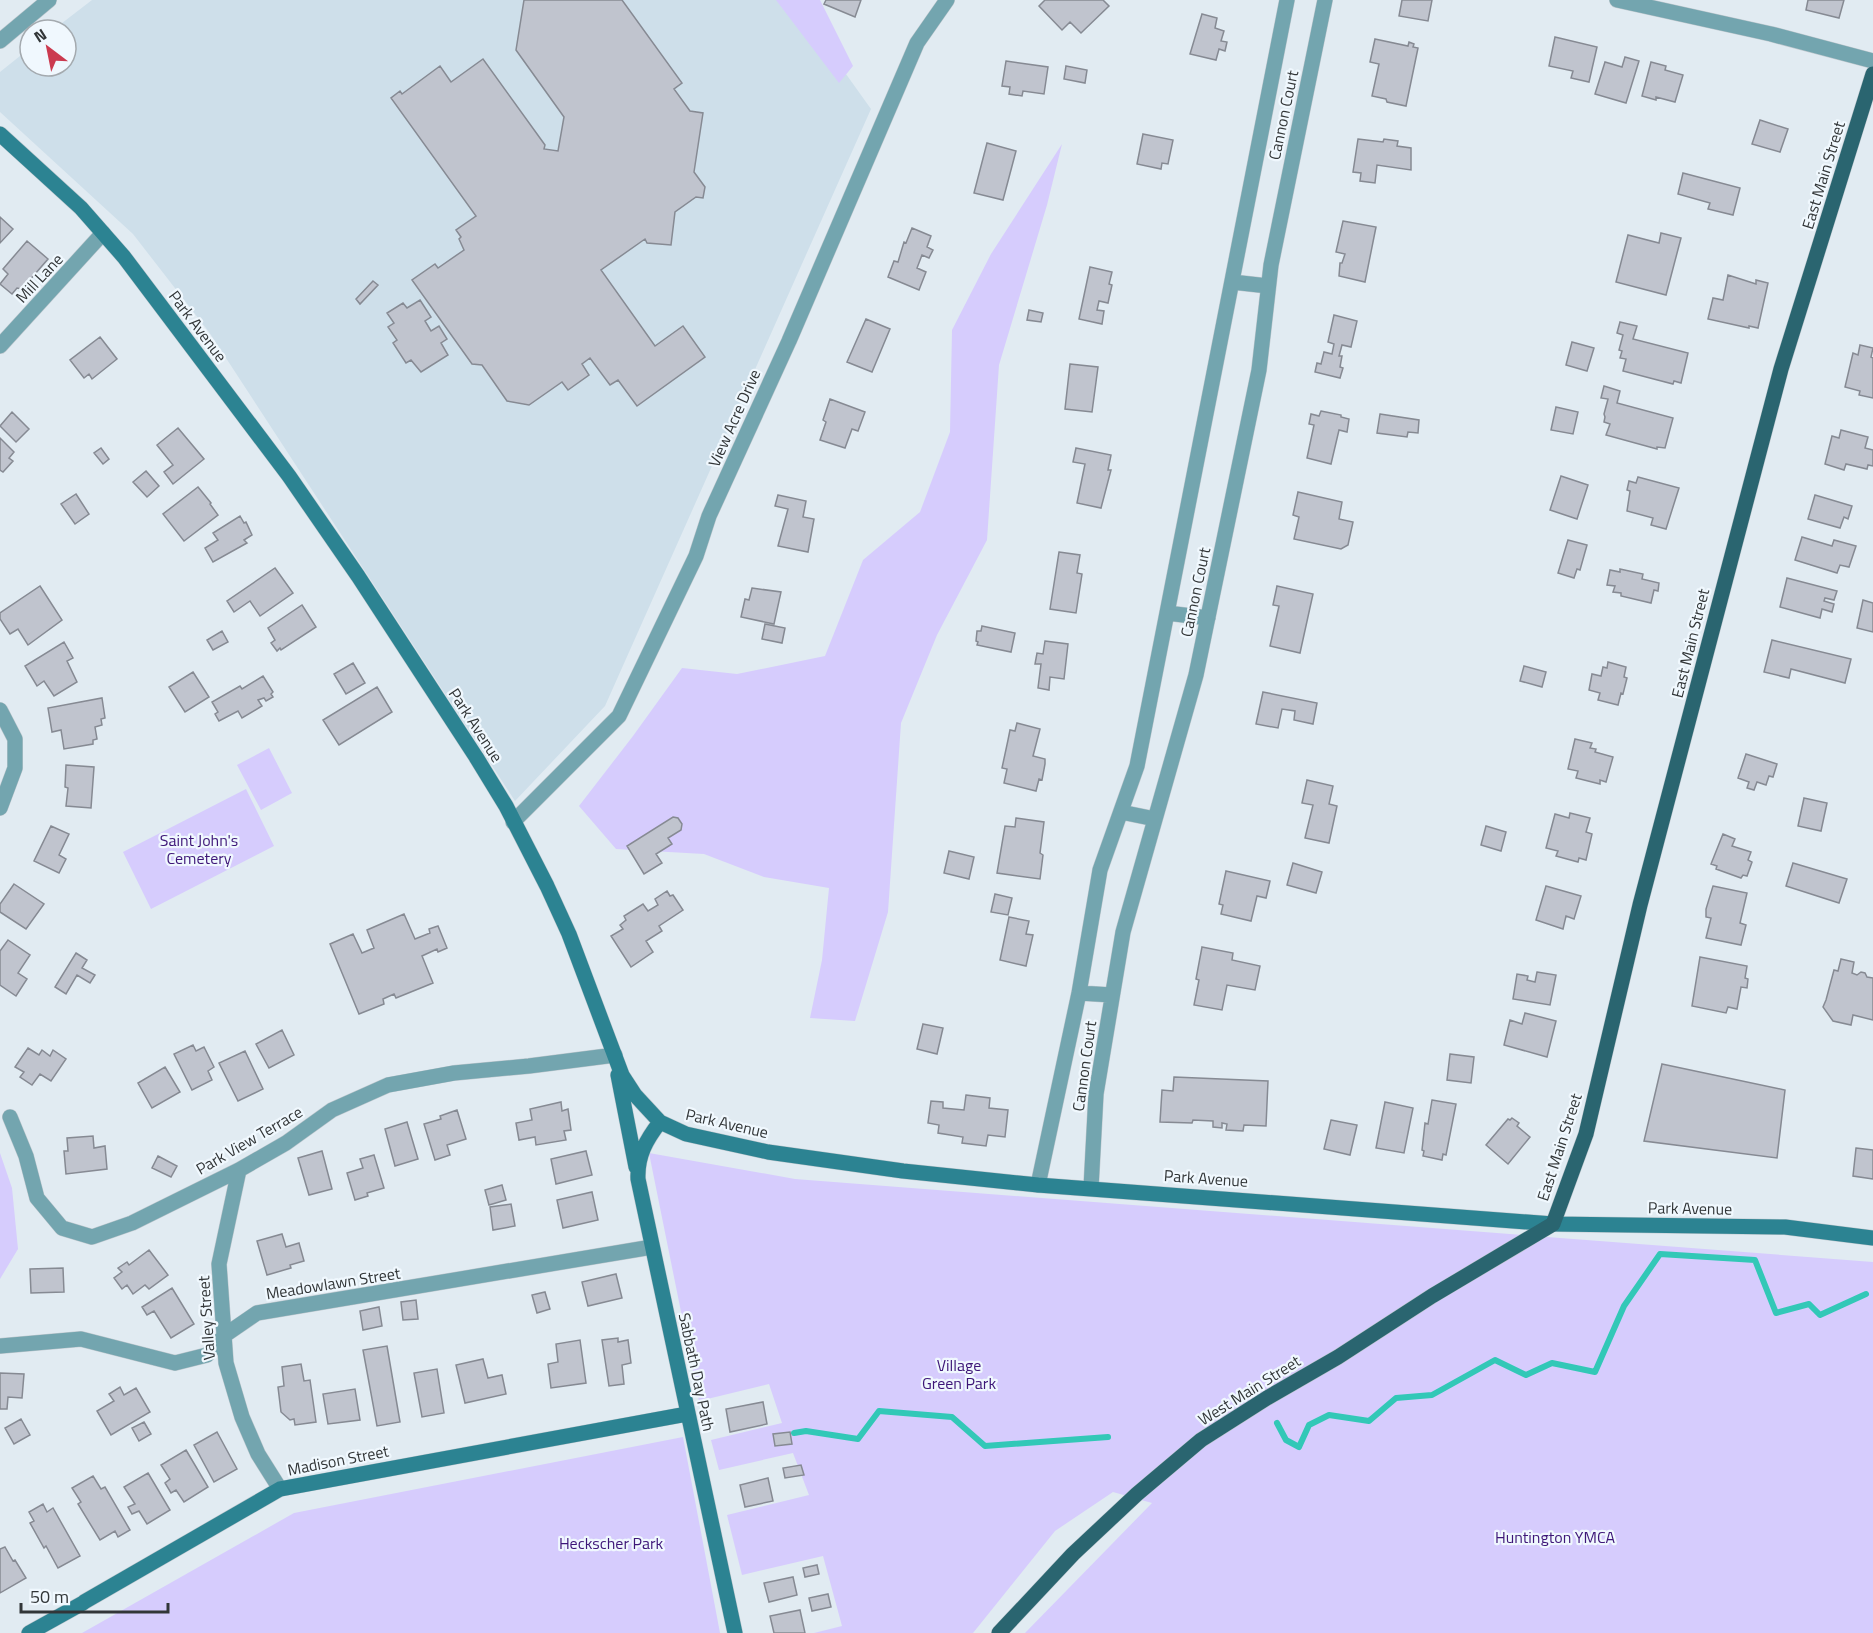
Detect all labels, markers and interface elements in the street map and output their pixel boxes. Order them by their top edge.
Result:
north arrow [18,18,78,78]
text: N [29,22,51,48]
street label: Cannon Court [1262,68,1304,162]
street label: East Main Street [1795,118,1851,232]
street label: Mill Lane [10,248,68,308]
street label: Park Avenue [163,285,233,367]
street label: View Acre Drive [702,365,766,471]
street label: Cannon Court [1174,545,1216,639]
street label: East Main Street [1665,586,1715,700]
street label: Park Avenue [443,683,509,767]
park label: Saint John's Cemetery [160,828,238,870]
street label: Cannon Court [1066,1019,1102,1113]
street label: East Main Street [1530,1090,1588,1204]
street label: Park View Terrace [191,1100,307,1180]
street label: Park Avenue [683,1102,771,1144]
street label: Park Avenue [1163,1163,1249,1193]
street label: Park Avenue [1648,1195,1732,1221]
street label: Meadowlawn Street [264,1260,402,1305]
street label: Valley Street [191,1275,221,1361]
street label: Sabbath Day Path [673,1311,721,1433]
street label: West Main Street [1193,1349,1305,1431]
park label: Village Green Park [922,1353,996,1395]
street label: Madison Street [285,1438,391,1482]
park label: Huntington YMCA [1495,1525,1616,1549]
park label: Heckscher Park [559,1531,663,1555]
scale bar [21,1576,168,1614]
text: 50 m [30,1583,69,1610]

